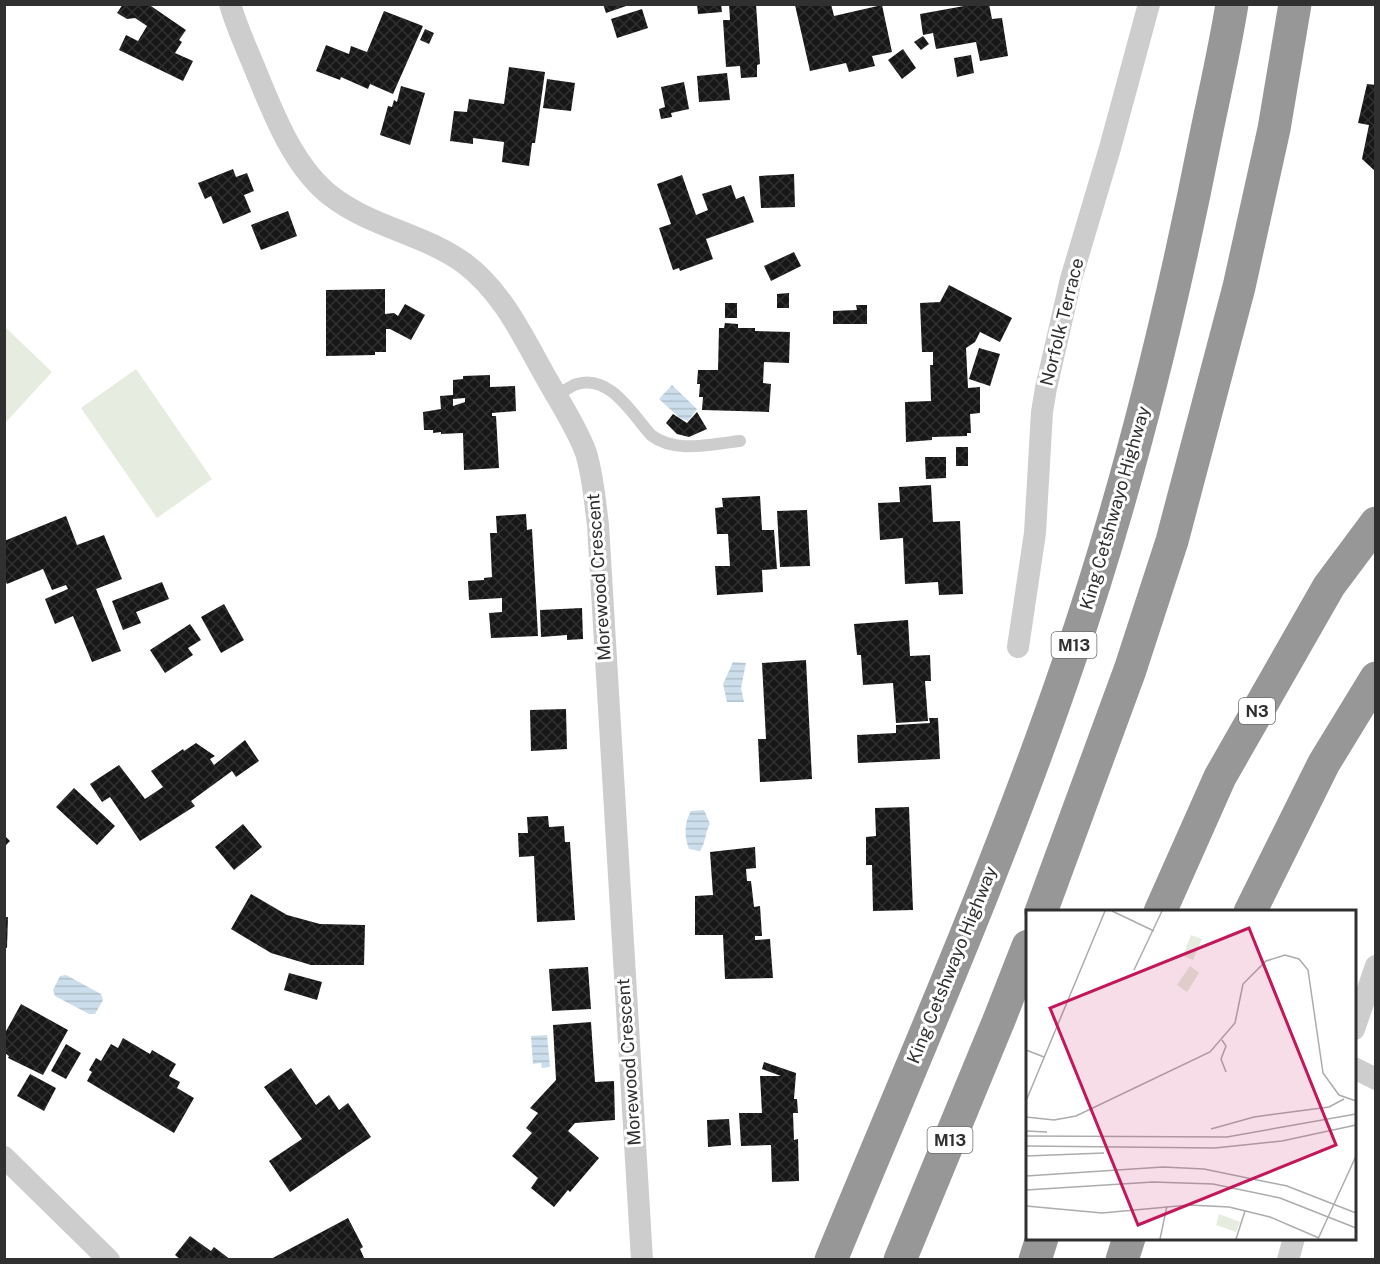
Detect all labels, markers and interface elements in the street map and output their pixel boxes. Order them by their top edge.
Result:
street label: Norfolk Terrace [1035,256,1088,388]
street label: King Cetshwayo Highway [1075,403,1154,612]
street label: Morewood Crescent [582,493,615,661]
road number: M13 [1052,632,1096,658]
road number: N3 [1239,698,1275,724]
street label: King Cetshwayo Highway [902,863,1001,1067]
inset map [1026,910,1356,1240]
street label: Morewood Crescent [612,978,645,1146]
road number: M13 [928,1127,972,1153]

